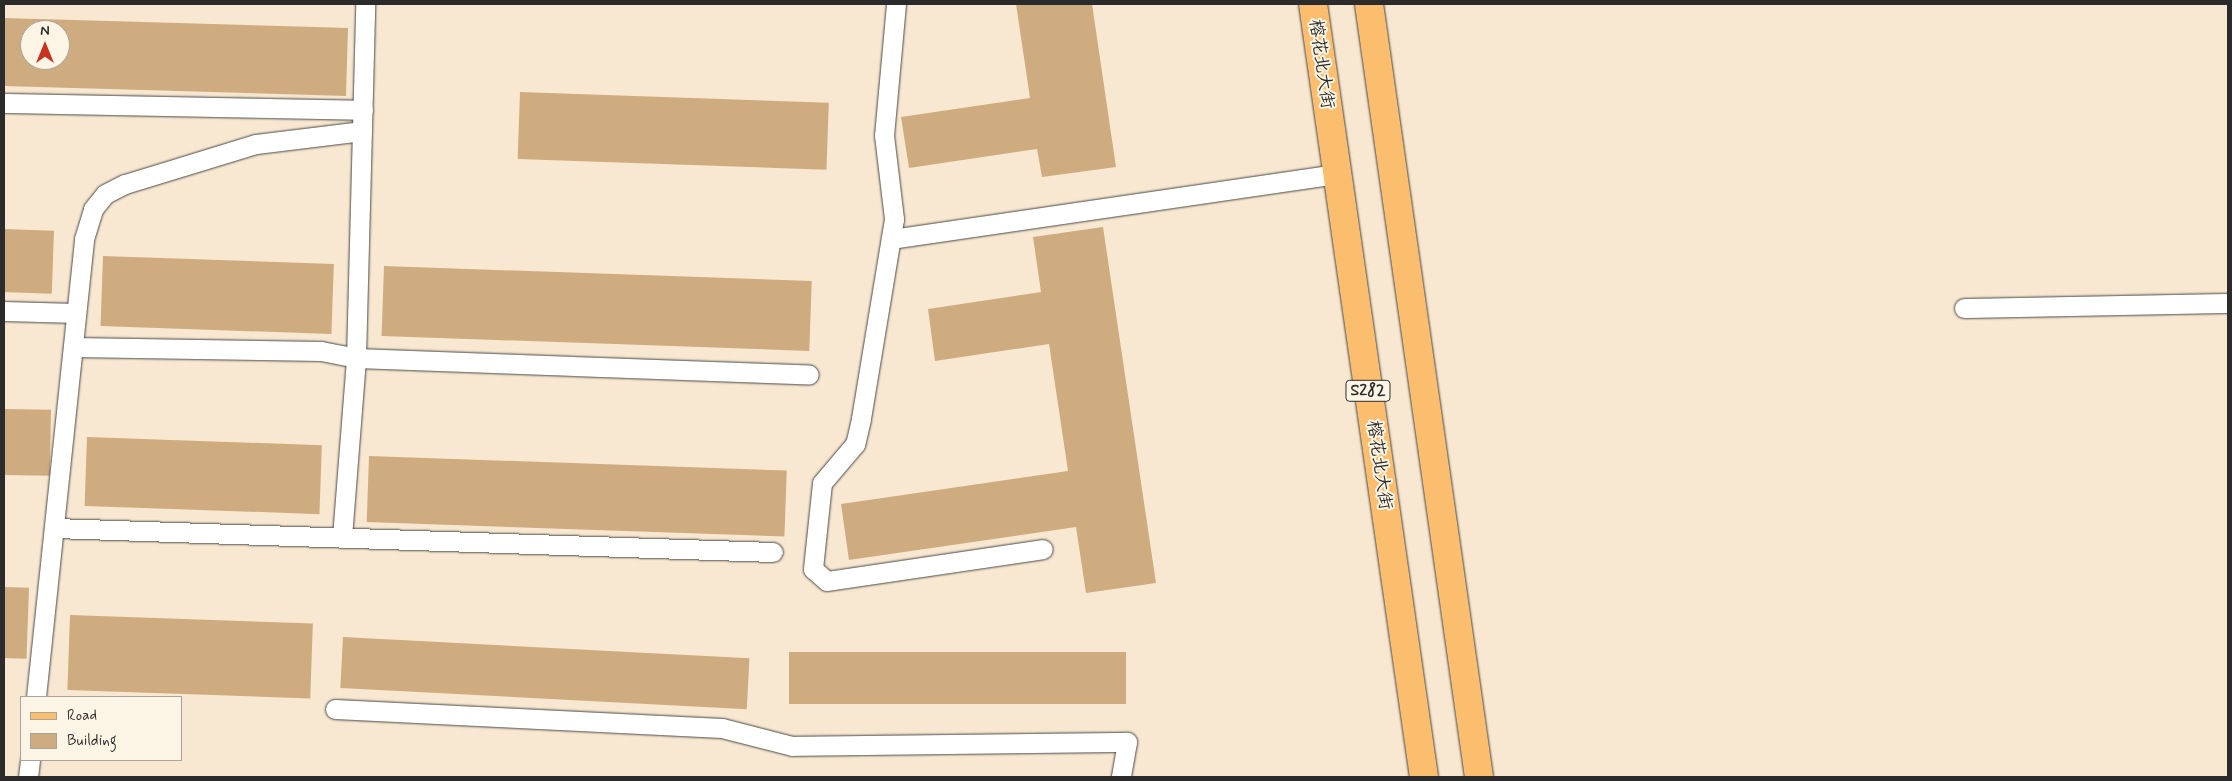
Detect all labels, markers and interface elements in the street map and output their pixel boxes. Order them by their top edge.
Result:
street label: 榕花北大街 [1304,18,1338,110]
north arrow [20,20,70,70]
text: N [40,22,50,40]
road number: S282 [1344,378,1392,404]
street label: 榕花北大街 [1362,419,1396,511]
legend [20,696,182,761]
text: Road [67,706,97,726]
text: Building [67,731,117,751]

